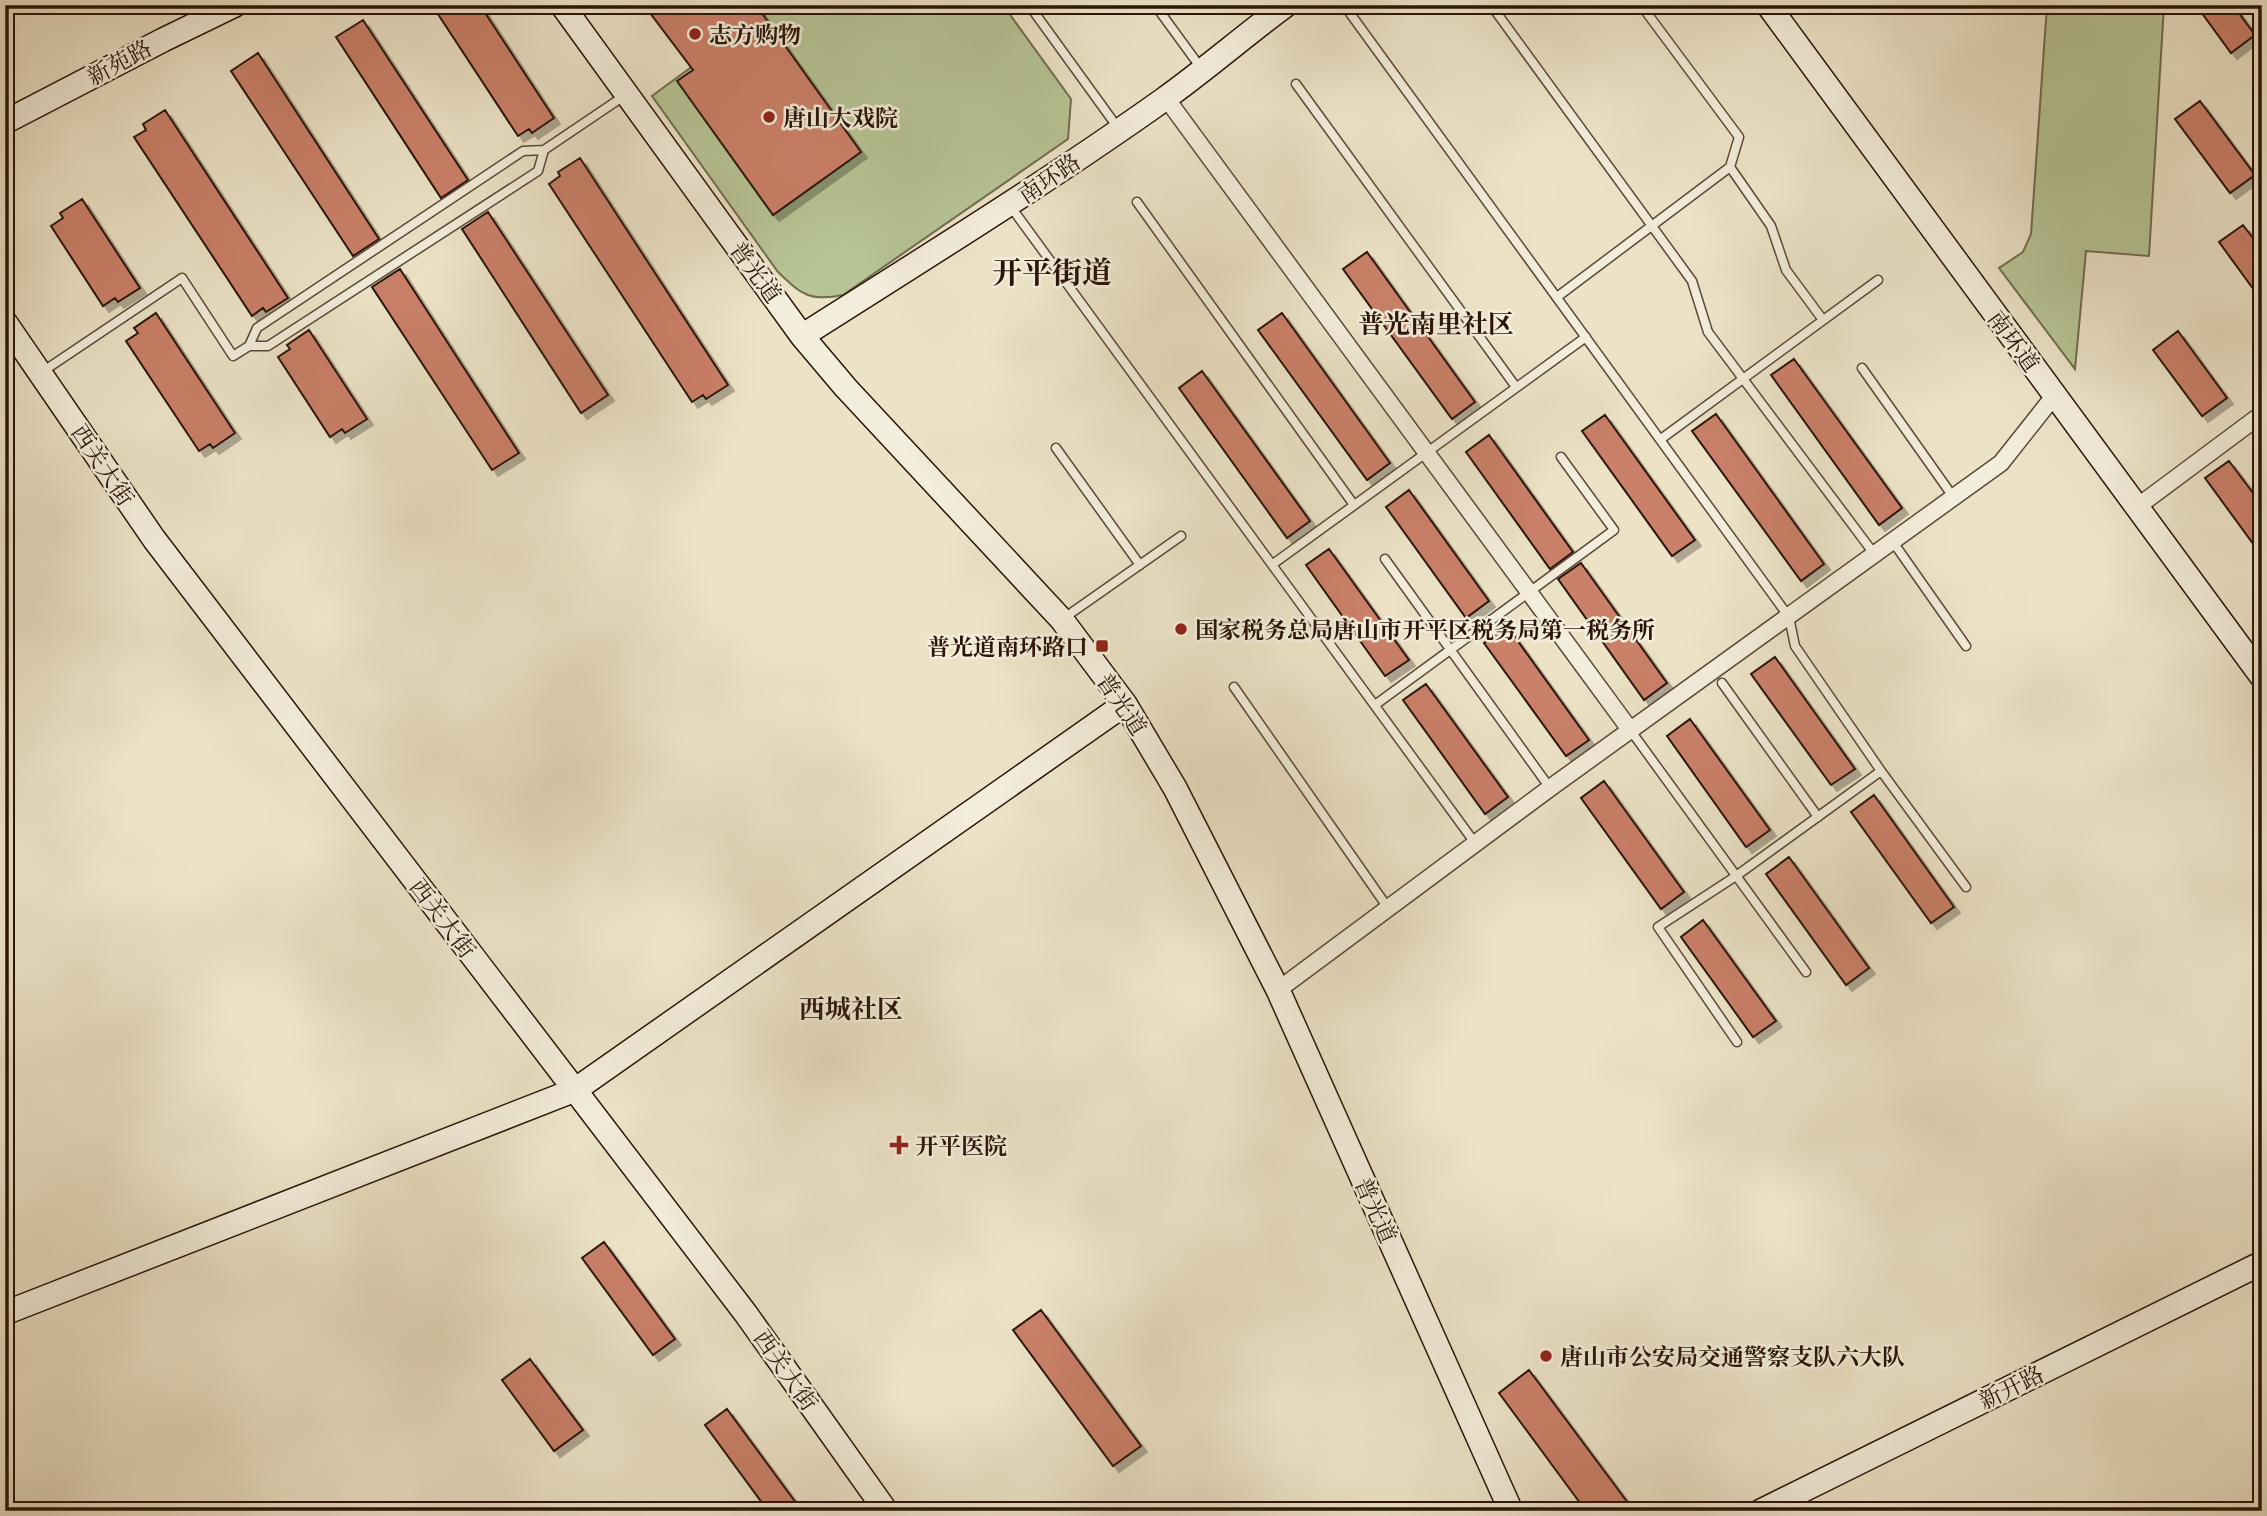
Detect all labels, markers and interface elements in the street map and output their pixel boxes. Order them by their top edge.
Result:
place label: 志方购物 [709,18,801,51]
marker: 志方购物 [687,26,703,42]
street label: 新苑路 [81,31,157,93]
place label: 唐山大戏院 [783,101,898,134]
marker: 唐山大戏院 [761,109,777,125]
street label: 南环路 [1011,145,1087,211]
street label: 普光道 [722,234,790,310]
district label: 开平街道 [992,250,1112,294]
street label: 南环道 [1980,303,2048,379]
district label: 普光南里社区 [1358,304,1514,343]
street label: 西关大街 [64,418,142,512]
place label: 国家税务总局唐山市开平区税务局第一税务所 [1195,613,1655,646]
marker: 国家税务总局唐山市开平区税务局第一税务所 [1173,621,1189,637]
place label: 普光道南环路口 [927,630,1088,663]
marker: 普光道南环路口 [1094,638,1110,654]
street label: 普光道 [1089,666,1155,742]
street label: 西关大街 [402,871,484,965]
district label: 西城社区 [799,989,903,1028]
place label: 开平医院 [915,1129,1007,1162]
marker: 开平医院 [889,1135,909,1155]
street label: 普光道 [1347,1172,1405,1248]
street label: 西关大街 [746,1323,826,1417]
place label: 唐山市公安局交通警察支队六大队 [1560,1340,1905,1373]
marker: 唐山市公安局交通警察支队六大队 [1538,1348,1554,1364]
street label: 新开路 [1973,1357,2049,1417]

